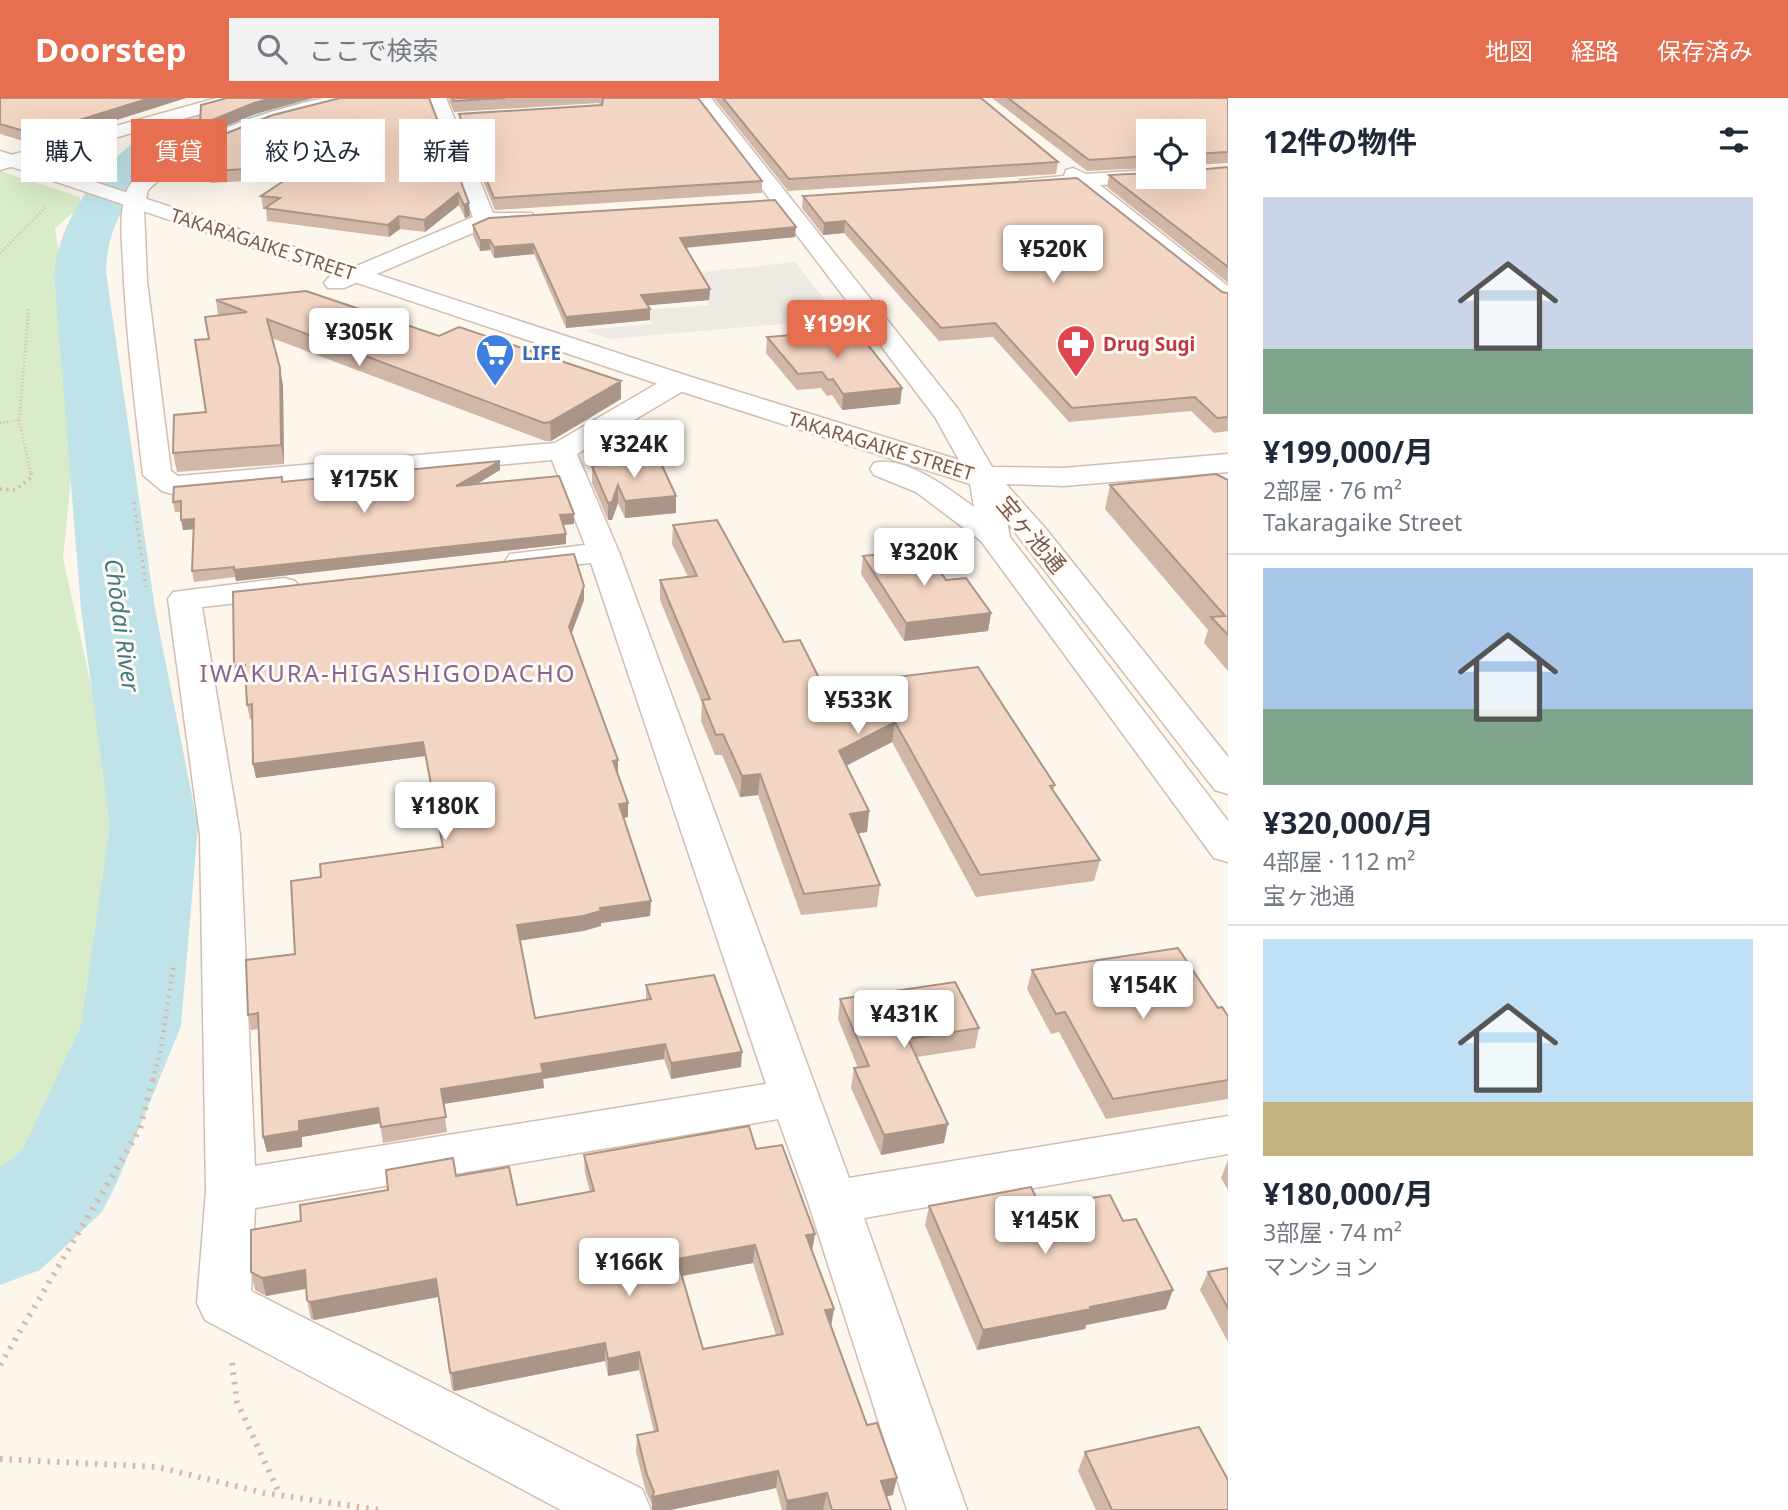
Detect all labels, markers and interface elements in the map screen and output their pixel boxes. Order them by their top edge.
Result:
search box [229,18,719,81]
text: Doorstep [35,27,187,72]
icon: search [253,30,291,68]
text: ここで検索 [309,32,439,68]
text: 地図 [1485,34,1533,67]
text: 経路 [1571,34,1619,67]
text: 保存済み [1657,34,1753,67]
chip: 購入 [21,119,117,182]
chip: 賃貸 [131,119,227,182]
chip: 絞り込み [241,119,385,182]
chip: 新着 [399,119,495,182]
map controls [1136,119,1206,189]
button: locate [1136,119,1206,189]
text: 12件の物件 [1263,121,1417,162]
icon: filters [1715,121,1753,159]
street label: TAKARAGAIKE STREET [167,202,359,286]
pin: ¥520K [1004,226,1102,285]
text: ¥520K [1019,232,1087,264]
icon: home [1445,243,1571,369]
pin: ¥199K [788,300,886,360]
text: ¥199K [803,307,871,339]
pin: ¥305K [310,308,408,368]
text: ¥305K [325,315,393,347]
pharmacy icon: Drug Sugi [1055,323,1097,378]
place label: Drug Sugi [1103,331,1195,357]
supermarket icon: LIFE [474,332,516,387]
place label: LIFE [522,340,561,366]
street label: TAKARAGAIKE STREET [785,405,978,487]
pin: ¥324K [585,420,683,480]
text: ¥324K [600,427,668,459]
text: ¥199,000/月 [1263,431,1434,472]
pin: ¥175K [315,456,413,515]
text: ¥175K [330,462,398,494]
text: 2部屋 · 76 m² [1263,474,1402,506]
street label: 宝ヶ池通 [990,488,1074,580]
text: Takaragaike Street [1263,506,1462,538]
pin: ¥320K [875,528,973,588]
text: ¥320K [890,535,958,567]
water label: Chōdai River [97,556,149,695]
icon: home [1445,614,1571,740]
district label: IWAKURA-HIGASHIGODACHO [200,656,576,689]
pin: ¥533K [809,676,907,736]
text: ¥533K [824,683,892,715]
pin: ¥180K [396,782,494,842]
text: ¥180K [411,789,479,821]
text: ¥320,000/月 [1263,802,1434,843]
text: 4部屋 · 112 m² [1263,845,1415,877]
text: 宝ヶ池通 [1263,879,1355,911]
pin: ¥154K [1094,962,1192,1021]
text: ¥154K [1109,968,1177,1000]
icon: home [1445,985,1571,1111]
pin: ¥431K [855,990,953,1050]
text: ¥431K [870,997,938,1029]
text: ¥180,000/月 [1263,1173,1434,1214]
pin: ¥145K [996,1196,1094,1256]
text: ¥145K [1011,1203,1079,1235]
text: 3部屋 · 74 m² [1263,1216,1402,1248]
pin: ¥166K [580,1238,678,1298]
text: ¥166K [595,1245,663,1277]
text: マンション [1263,1250,1378,1282]

